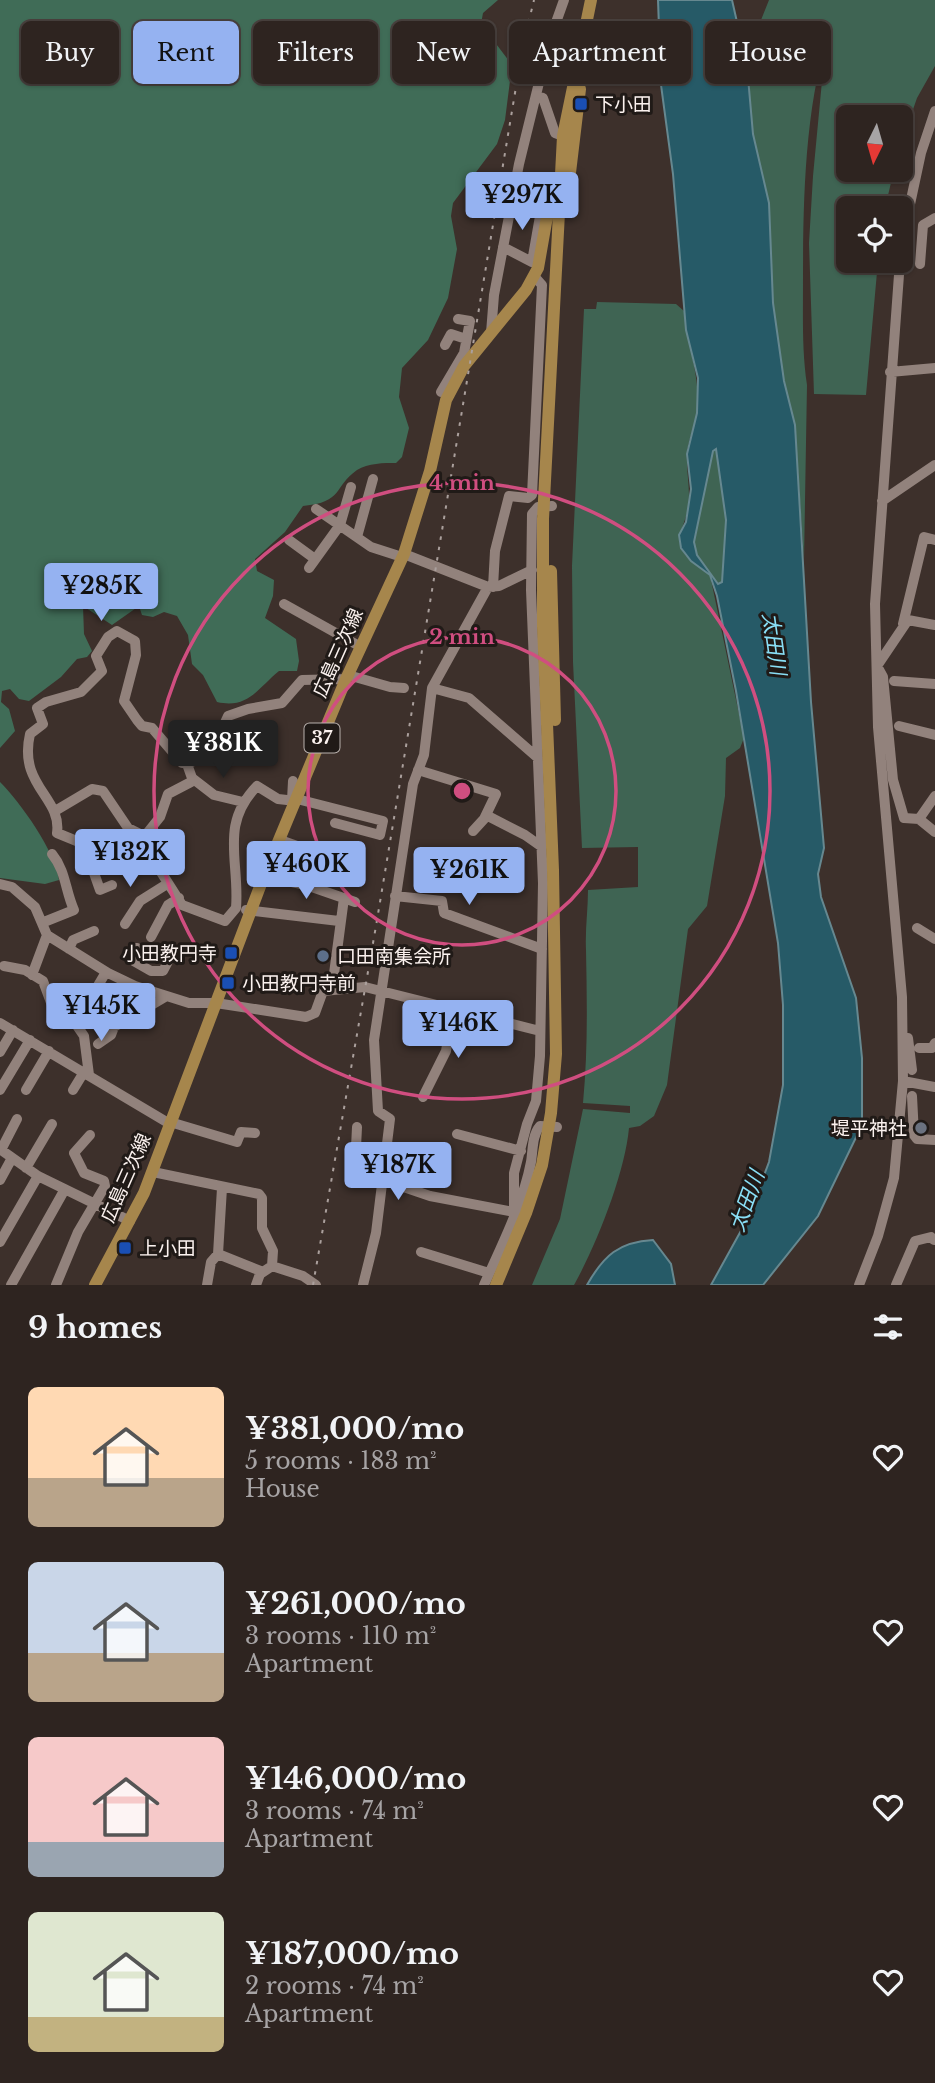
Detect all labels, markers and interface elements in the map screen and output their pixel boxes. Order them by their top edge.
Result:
chip: Buy [21,21,119,84]
chip: Rent [133,21,239,84]
chip: Filters [253,21,378,84]
chip: New [392,21,495,84]
chip: Apartment [509,21,691,84]
chip: House [705,21,831,84]
place label: 下小田 [595,93,652,116]
marker: 下小田 [573,96,589,112]
north arrow [836,105,914,182]
map controls [836,105,913,273]
pin: ¥297K [473,173,571,232]
text: ¥297K [482,181,562,209]
button: locate [836,196,913,273]
text: 4 min [429,470,495,496]
pin: ¥285K [52,564,150,623]
text: ¥285K [60,572,142,600]
street label: 広島三次線 [308,605,368,701]
water label: 太田川 [757,611,792,679]
text: 2 min [429,624,495,650]
pin: ¥381K [174,720,272,780]
road number: 37 [304,724,340,752]
text: ¥381K [184,729,262,757]
centre of rings [450,779,474,803]
pin: ¥132K [81,830,179,889]
text: ¥132K [91,838,169,866]
pin: ¥460K [257,842,355,901]
pin: ¥261K [420,848,518,907]
text: ¥460K [263,850,349,878]
text: ¥261K [430,856,508,884]
place label: 小田教円寺 [122,942,217,965]
marker: 小田教円寺 [223,945,239,961]
place label: 口田南集会所 [337,945,451,968]
marker: 口田南集会所 [315,948,331,964]
place label: 小田教円寺前 [242,972,356,995]
marker: 小田教円寺前 [220,975,236,991]
pin: ¥145K [52,984,150,1043]
text: ¥145K [62,992,140,1020]
pin: ¥146K [409,1000,507,1060]
text: ¥146K [418,1009,498,1037]
place label: 堤平神社 [831,1117,907,1140]
marker: 堤平神社 [913,1120,929,1136]
street label: 広島三次線 [96,1130,156,1226]
pin: ¥187K [349,1142,447,1202]
text: ¥187K [360,1151,436,1179]
water label: 太田川 [724,1165,771,1235]
place label: 上小田 [139,1237,196,1260]
marker: 上小田 [117,1240,133,1256]
icon: filters [869,1308,907,1346]
text: 9 homes [28,1309,162,1346]
text: ¥381,000/mo [245,1410,464,1447]
icon: home [84,1415,168,1499]
icon: heart [869,1438,907,1476]
text: 5 rooms · 183 m² [245,1447,437,1475]
text: House [245,1475,320,1503]
text: ¥261,000/mo [245,1585,466,1622]
icon: home [84,1590,168,1674]
icon: heart [869,1613,907,1651]
text: 3 rooms · 110 m² [245,1622,436,1650]
text: Apartment [245,1650,373,1678]
text: ¥146,000/mo [245,1760,466,1797]
icon: home [84,1765,168,1849]
icon: heart [869,1788,907,1826]
text: 3 rooms · 74 m² [245,1797,424,1825]
text: Apartment [245,1825,373,1853]
text: ¥187,000/mo [245,1935,459,1972]
icon: home [84,1940,168,2024]
icon: heart [869,1963,907,2001]
text: 2 rooms · 74 m² [245,1972,424,2000]
text: Apartment [245,2000,373,2028]

